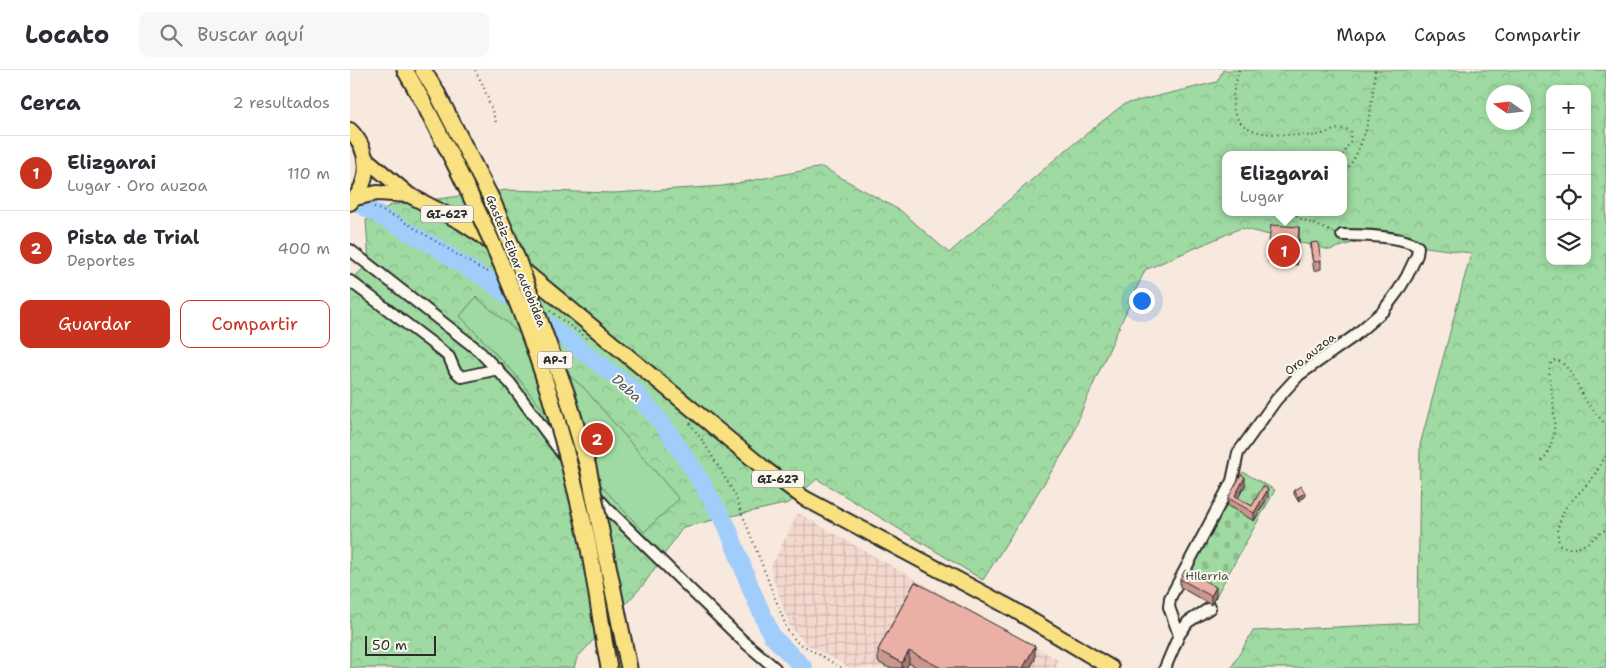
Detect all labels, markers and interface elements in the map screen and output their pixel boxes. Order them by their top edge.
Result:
search box [139,12,489,57]
text: Locato [25,19,109,51]
icon: search [157,21,185,49]
text: Buscar aquí [197,22,304,47]
text: Mapa [1336,23,1386,47]
text: Capas [1414,23,1466,47]
text: Compartir [1494,23,1581,47]
north arrow [1486,85,1531,130]
map controls [1546,85,1591,265]
button: + [1546,85,1591,130]
text: Cerca [20,89,81,117]
text: 2 resultados [232,92,330,113]
button: − [1546,130,1591,175]
text: Elizgarai [67,150,156,175]
popup [1222,151,1347,216]
text: Elizgarai [1240,161,1329,186]
text: 1 [32,163,40,184]
text: 110 m [287,163,330,184]
text: Lugar · Oro auzoa [67,175,207,196]
button: locate [1546,175,1591,220]
text: Lugar [1240,186,1284,207]
street label: Gasteiz-Eibar autobidea [482,192,550,330]
road number: GI-627 [421,206,473,222]
button: layers [1546,220,1591,265]
text: Pista de Trial [67,225,199,250]
pin: 1 [1268,232,1300,270]
text: 2 [30,238,42,259]
text: 400 m [277,238,330,259]
text: Deportes [67,250,135,271]
your location [1129,288,1155,314]
button: Guardar [20,300,170,348]
button: Compartir [180,300,330,348]
street label: Oro auzoa [1281,329,1339,379]
road number: AP-1 [538,352,572,368]
water label: Deba [608,370,646,406]
pin: 2 [581,420,613,458]
road number: GI-627 [752,470,804,488]
park label: Hilerria [1185,568,1229,584]
scale bar [365,633,436,656]
text: 50 m [372,636,407,654]

